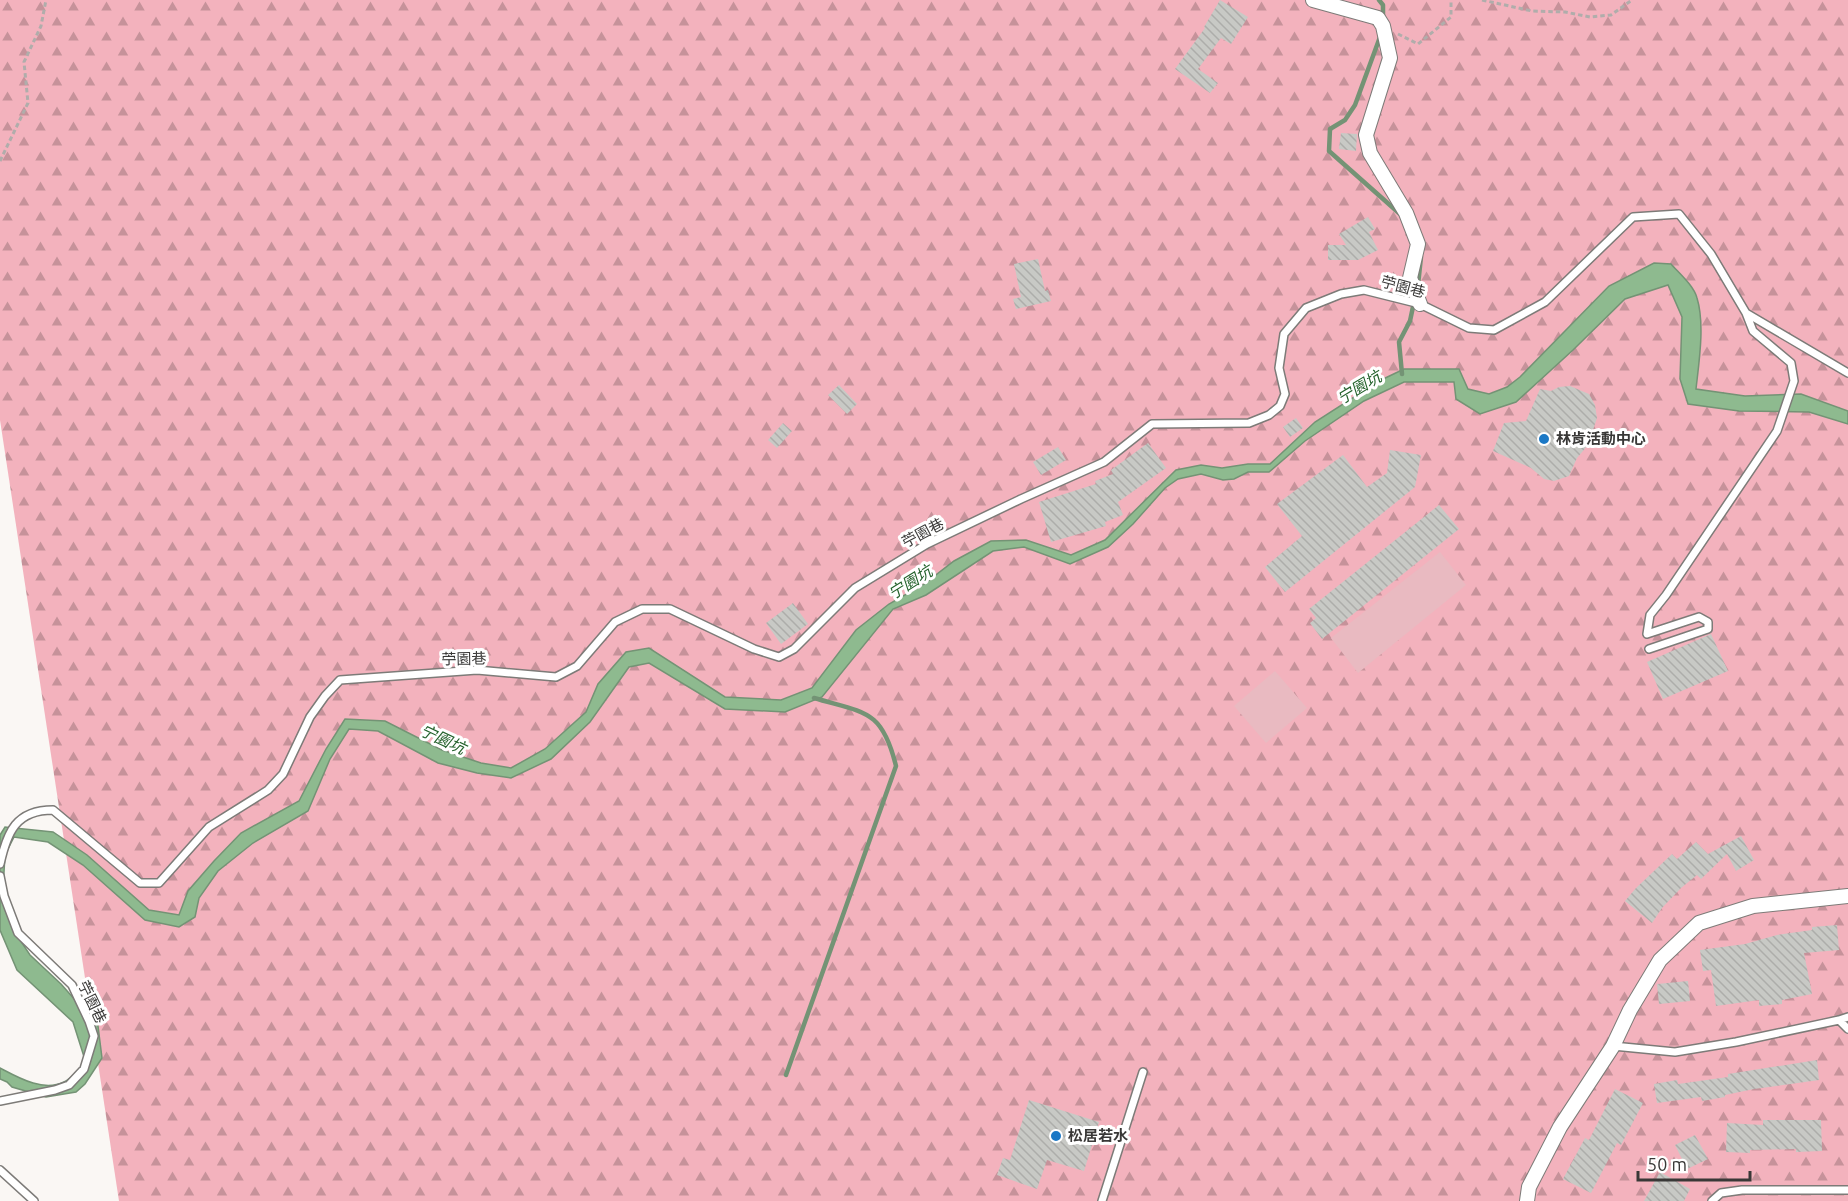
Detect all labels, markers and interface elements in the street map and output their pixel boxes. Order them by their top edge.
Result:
street label: 苧園巷 [1379,272,1427,301]
water label: 宁園坑 [1334,366,1386,407]
place label: 林肯活動中心 [1556,430,1646,447]
marker: 林肯活動中心 [1537,432,1551,446]
street label: 苧園巷 [899,514,947,551]
water label: 宁園坑 [885,561,937,602]
street label: 苧園巷 [441,650,487,667]
water label: 宁園坑 [417,721,470,758]
street label: 苧園巷 [75,978,110,1026]
place label: 松居若水 [1068,1127,1128,1144]
marker: 松居若水 [1049,1129,1063,1143]
scale bar [1638,1144,1750,1182]
text: 50 m [1647,1154,1687,1174]

